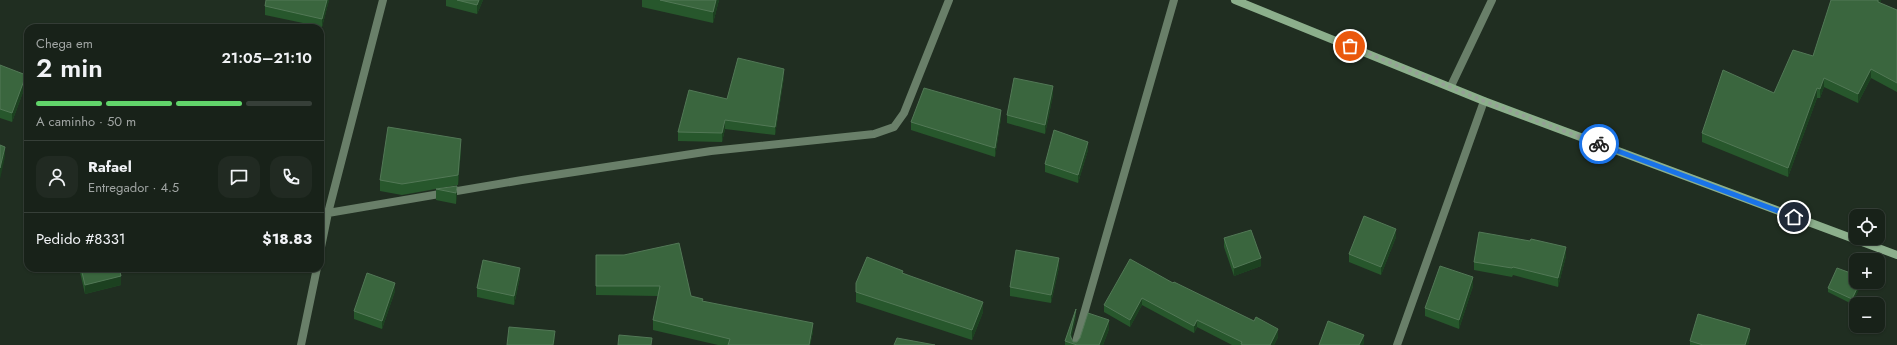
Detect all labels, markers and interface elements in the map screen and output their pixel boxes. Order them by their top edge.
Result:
pin [1333,29,1367,63]
text: Chega em [36,34,93,53]
icon: bag [1339,35,1361,57]
text: 21:05–21:10 [221,47,312,69]
text: 2 min [36,49,103,87]
text: A caminho · 50 m [36,112,136,131]
courier [1579,124,1619,164]
icon: bike [1588,133,1610,155]
button: person [36,156,78,198]
text: Rafael [88,156,132,178]
button: chat [218,156,260,198]
button: phone [270,156,312,198]
text: Entregador · 4.5 [88,178,179,197]
pin [1777,200,1811,234]
icon: home [1783,206,1805,228]
map controls [1849,209,1885,333]
button: locate [1849,209,1885,245]
text: Pedido #8331 [36,228,126,250]
text: $18.83 [262,228,312,250]
button: + [1849,253,1885,289]
button: − [1849,297,1885,333]

